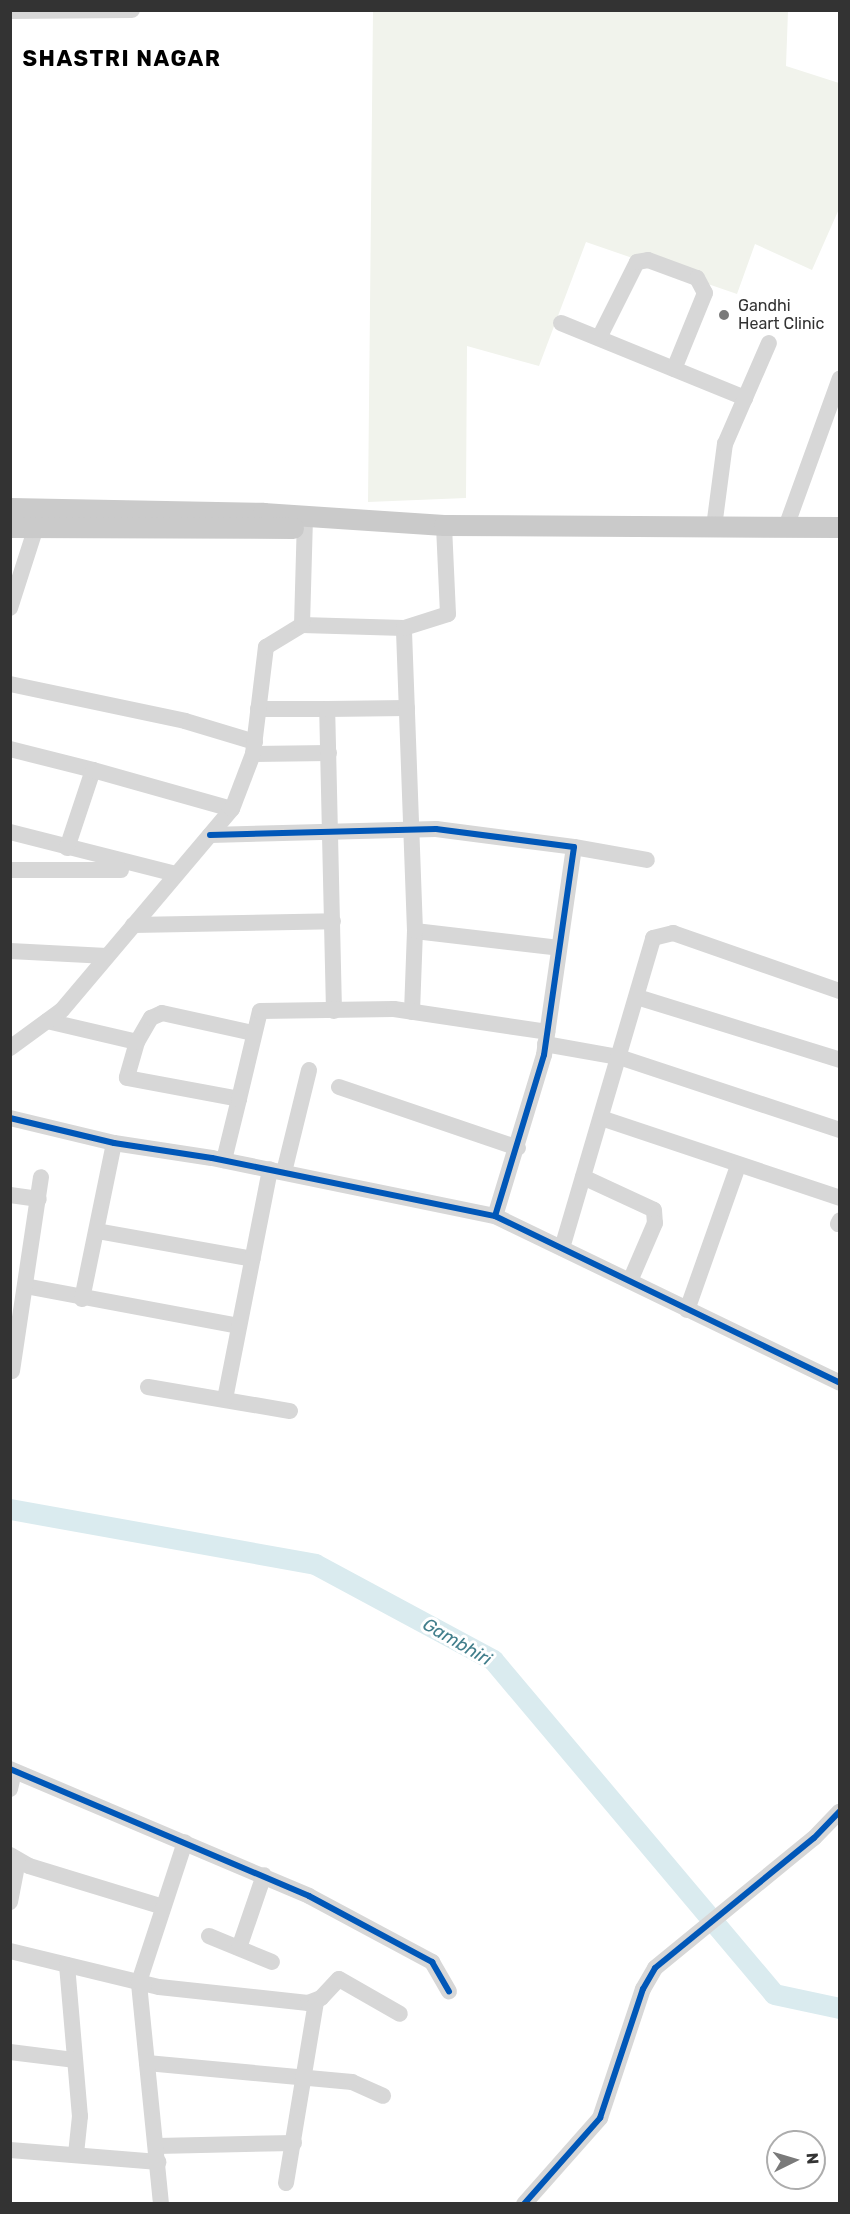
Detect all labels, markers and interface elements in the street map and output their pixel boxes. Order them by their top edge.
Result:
district label: SHASTRI NAGAR [23,46,221,72]
place label: Gandhi Heart Clinic [738,296,824,334]
marker: Gandhi Heart Clinic [715,306,733,324]
water label: Gambhiri [419,1614,495,1670]
north arrow [766,2130,826,2190]
text: N [802,2152,822,2165]

